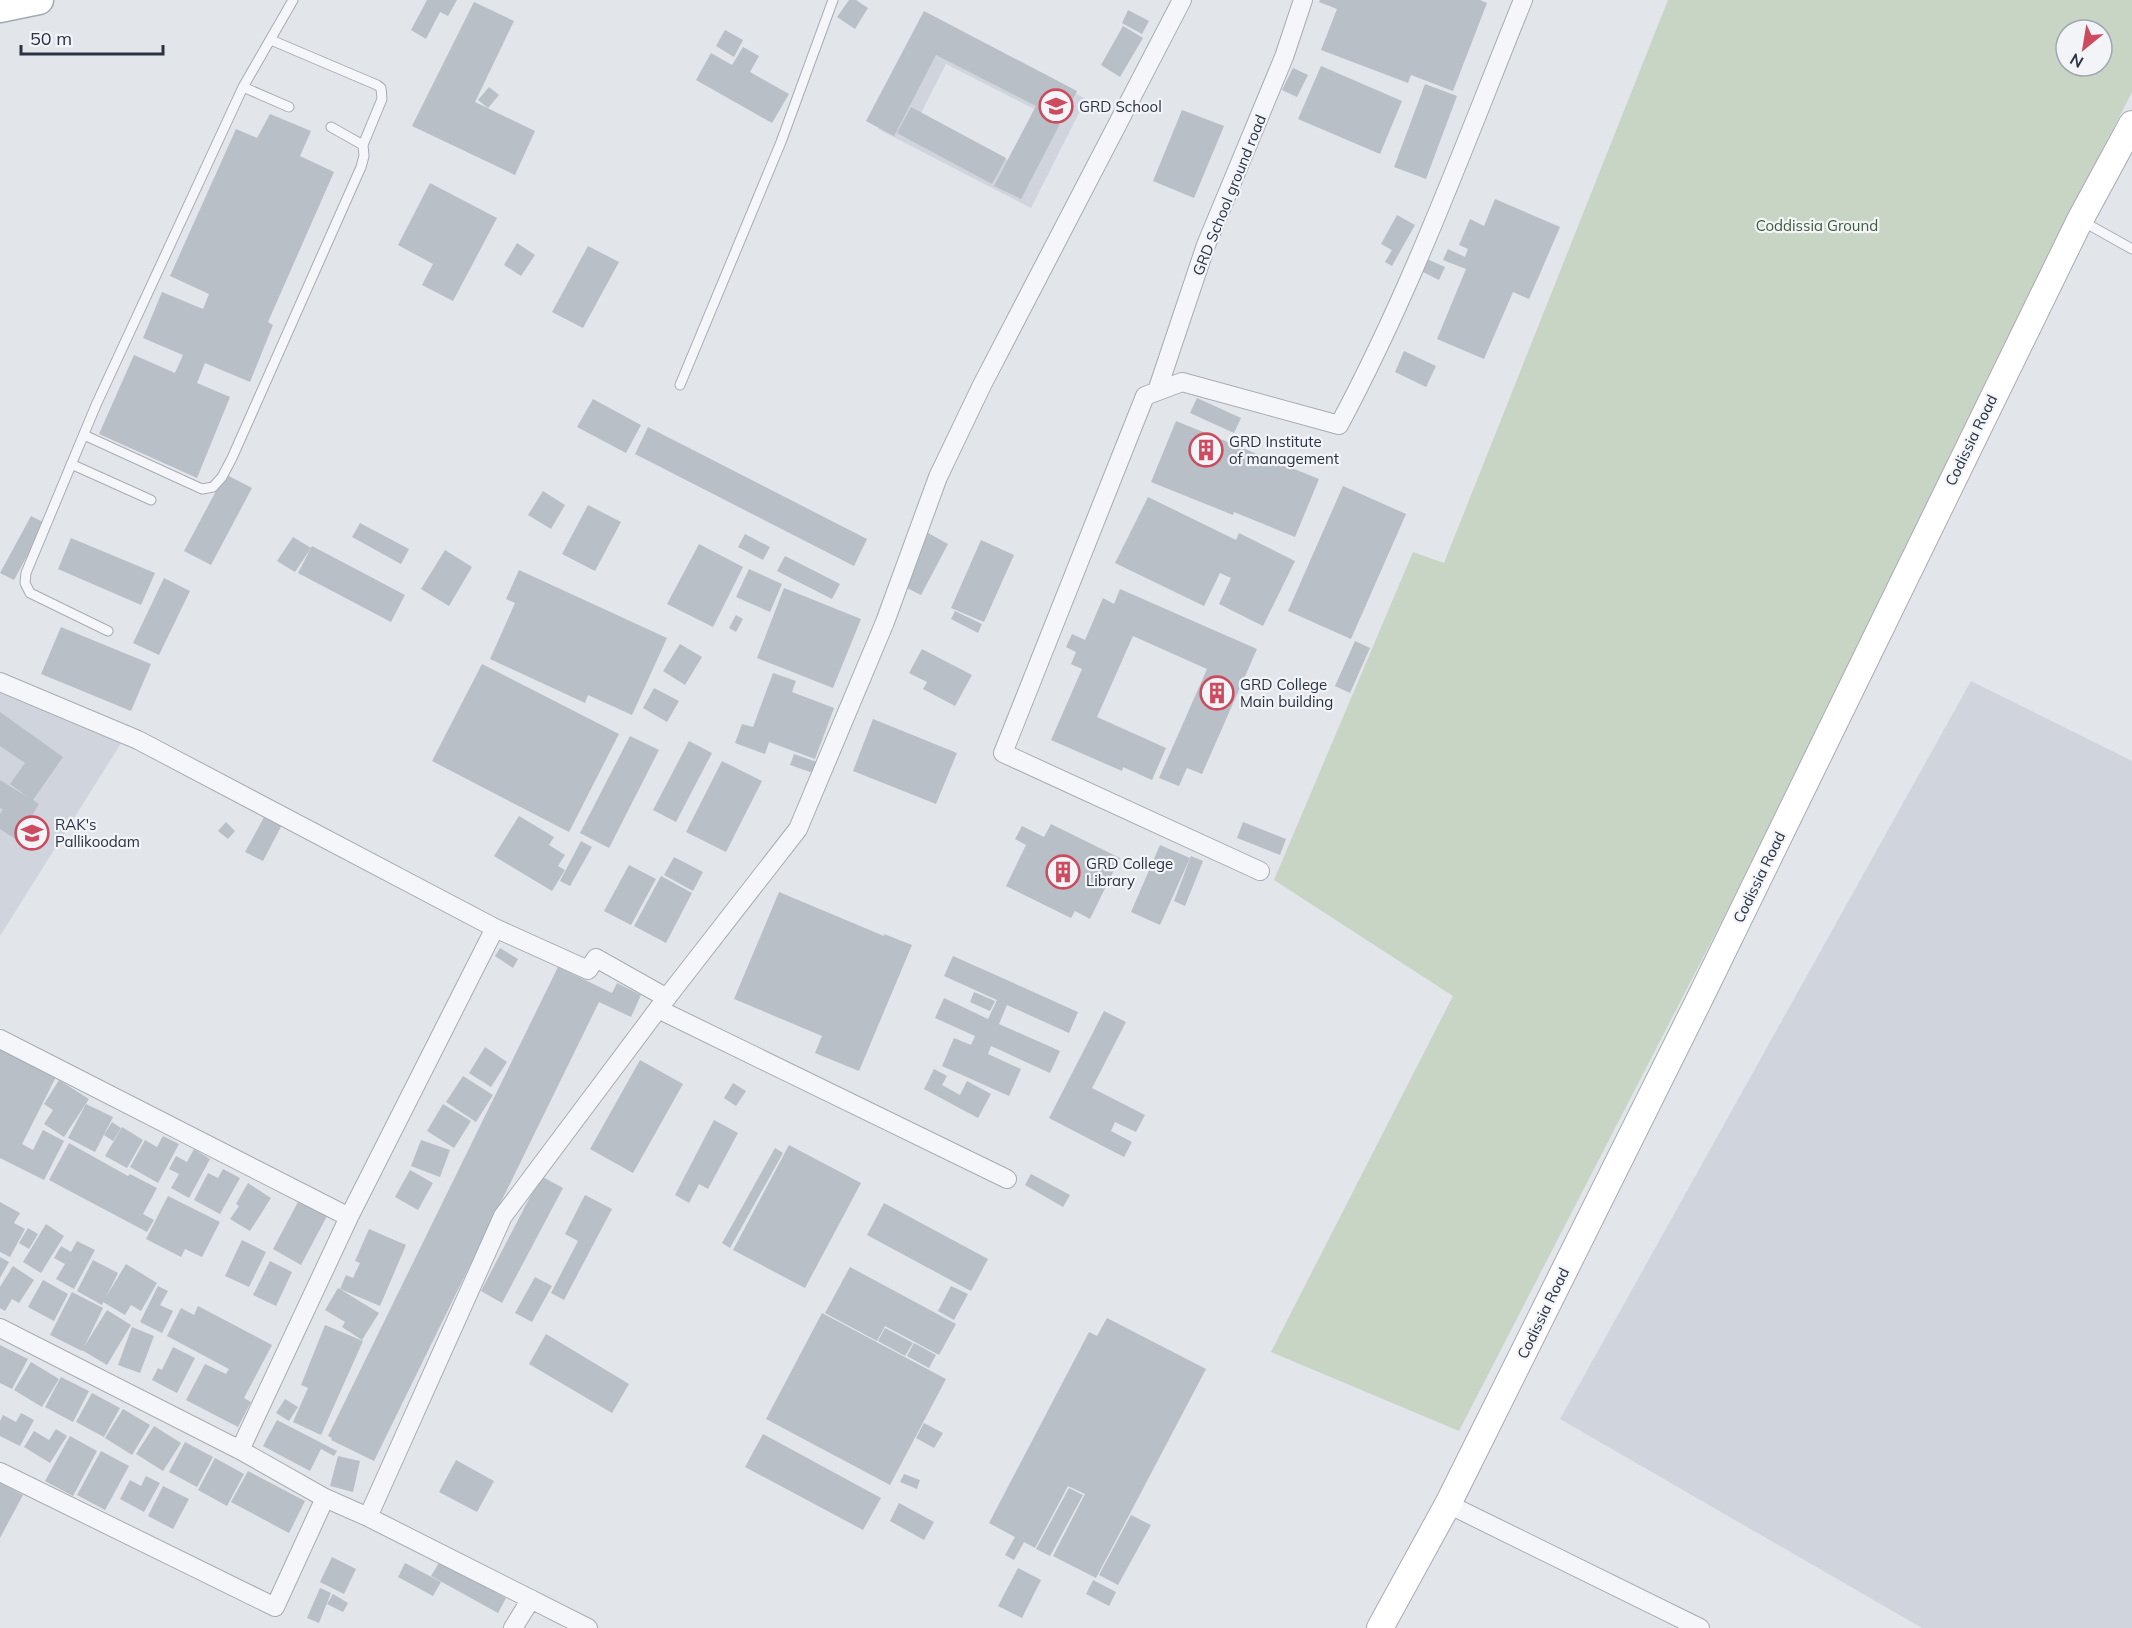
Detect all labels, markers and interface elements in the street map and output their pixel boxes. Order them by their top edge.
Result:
scale bar [21,18,164,56]
north arrow [2054,18,2114,78]
text: 50 m [30,27,72,50]
text: N [2066,49,2087,73]
school or university icon: GRD School [1038,88,1074,124]
place label: GRD School [1079,97,1162,116]
street label: GRD School ground road [1188,112,1270,278]
park label: Coddissia Ground [1756,216,1878,235]
street label: Codissia Road [1941,391,2001,489]
building icon: GRD Institute of management [1188,432,1224,468]
place label: GRD Institute of management [1229,432,1339,468]
building icon: GRD College Main building [1199,675,1235,711]
place label: GRD College Main building [1240,675,1333,711]
school or university icon: RAK's Pallikoodam [14,815,50,851]
place label: RAK's Pallikoodam [55,815,140,851]
street label: Codissia Road [1729,828,1789,926]
building icon: GRD College Library [1045,854,1081,890]
place label: GRD College Library [1086,854,1173,890]
street label: Codissia Road [1513,1264,1573,1362]

